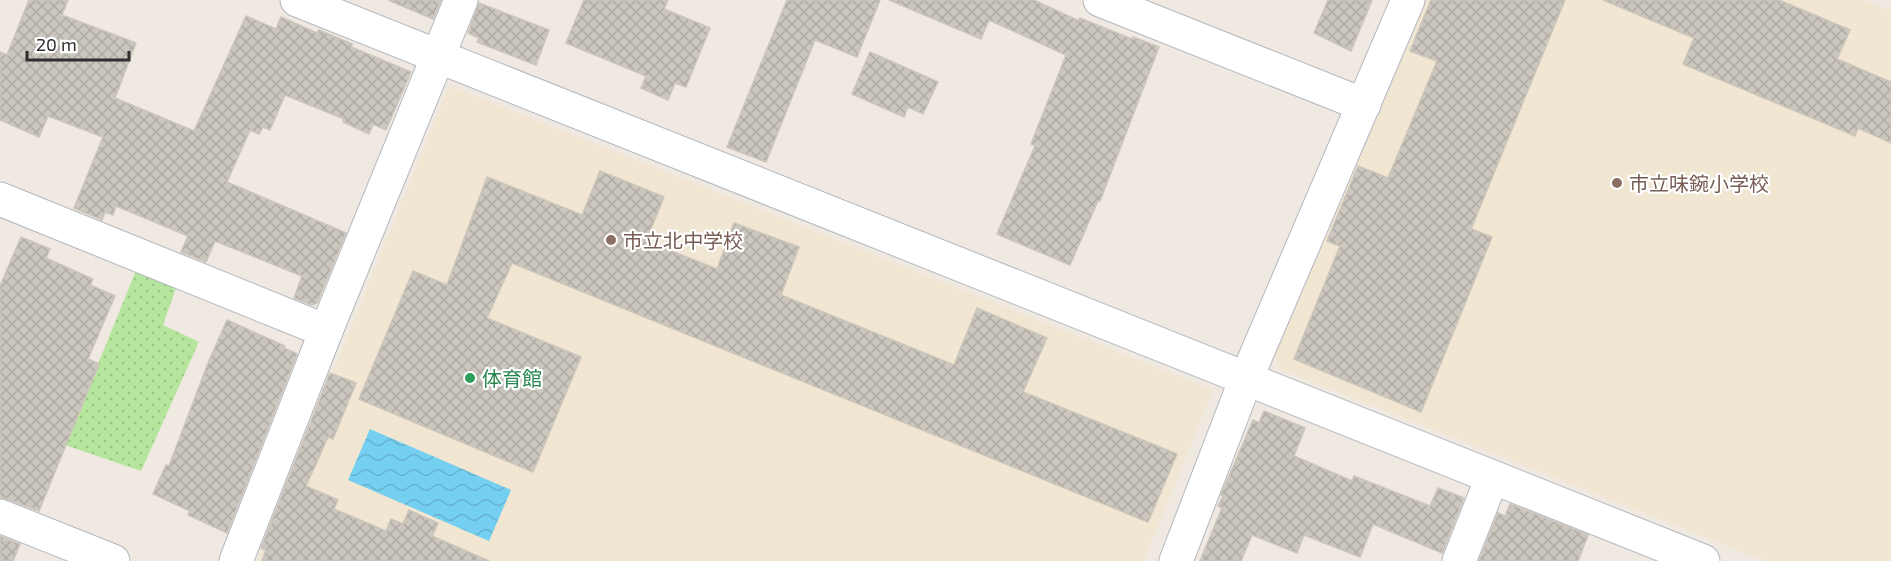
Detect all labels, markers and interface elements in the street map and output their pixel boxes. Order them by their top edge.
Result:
scale bar [27,24,129,62]
text: 20 m [36,33,77,55]
place label: 市立味鋺小学校 [1629,171,1769,195]
marker: 市立味鋺小学校 [1610,176,1624,190]
place label: 市立北中学校 [623,228,743,252]
marker: 市立北中学校 [604,233,618,247]
place label: 体育館 [482,366,542,390]
marker: 体育館 [463,371,477,385]

